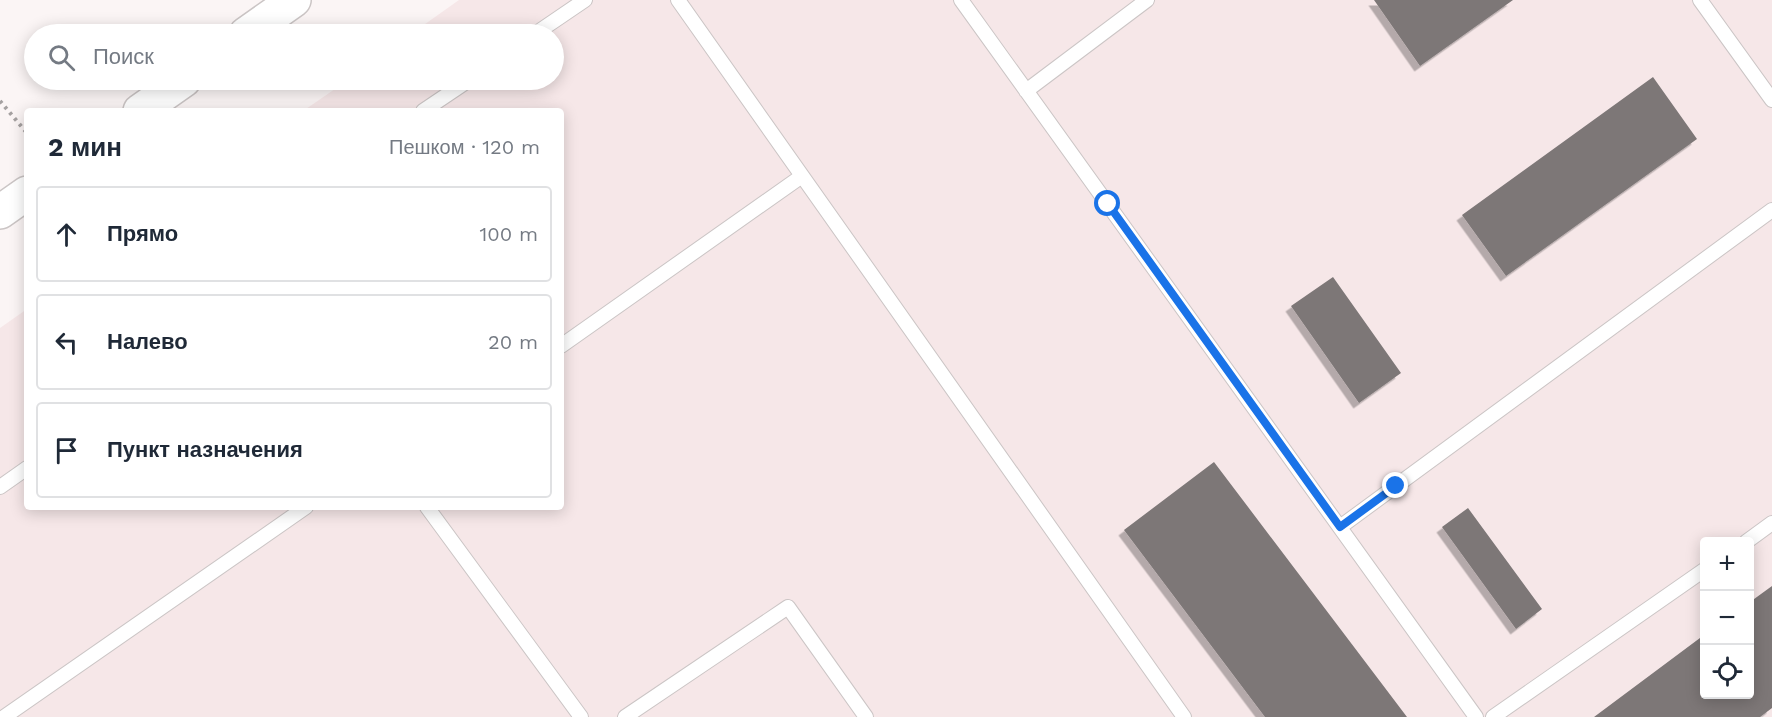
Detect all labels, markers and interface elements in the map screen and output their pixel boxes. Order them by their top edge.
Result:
search box [24,24,564,90]
icon: search [45,41,78,74]
text: Поиск [93,44,154,69]
text: 2 мин [48,132,122,162]
text: Пешком · 120 m [389,135,540,159]
route start [1094,190,1120,216]
icon: ahead [50,218,83,251]
text: Прямо [107,221,178,246]
text: 100 m [479,222,538,246]
icon: left [50,326,83,359]
text: Налево [107,329,188,354]
text: 20 m [488,330,538,354]
icon: arrive [50,434,83,467]
text: Пункт назначения [107,437,303,462]
route end [1382,472,1408,498]
map controls [1700,537,1754,699]
button: + [1700,537,1754,591]
button: − [1700,591,1754,645]
button: locate [1700,645,1754,699]

